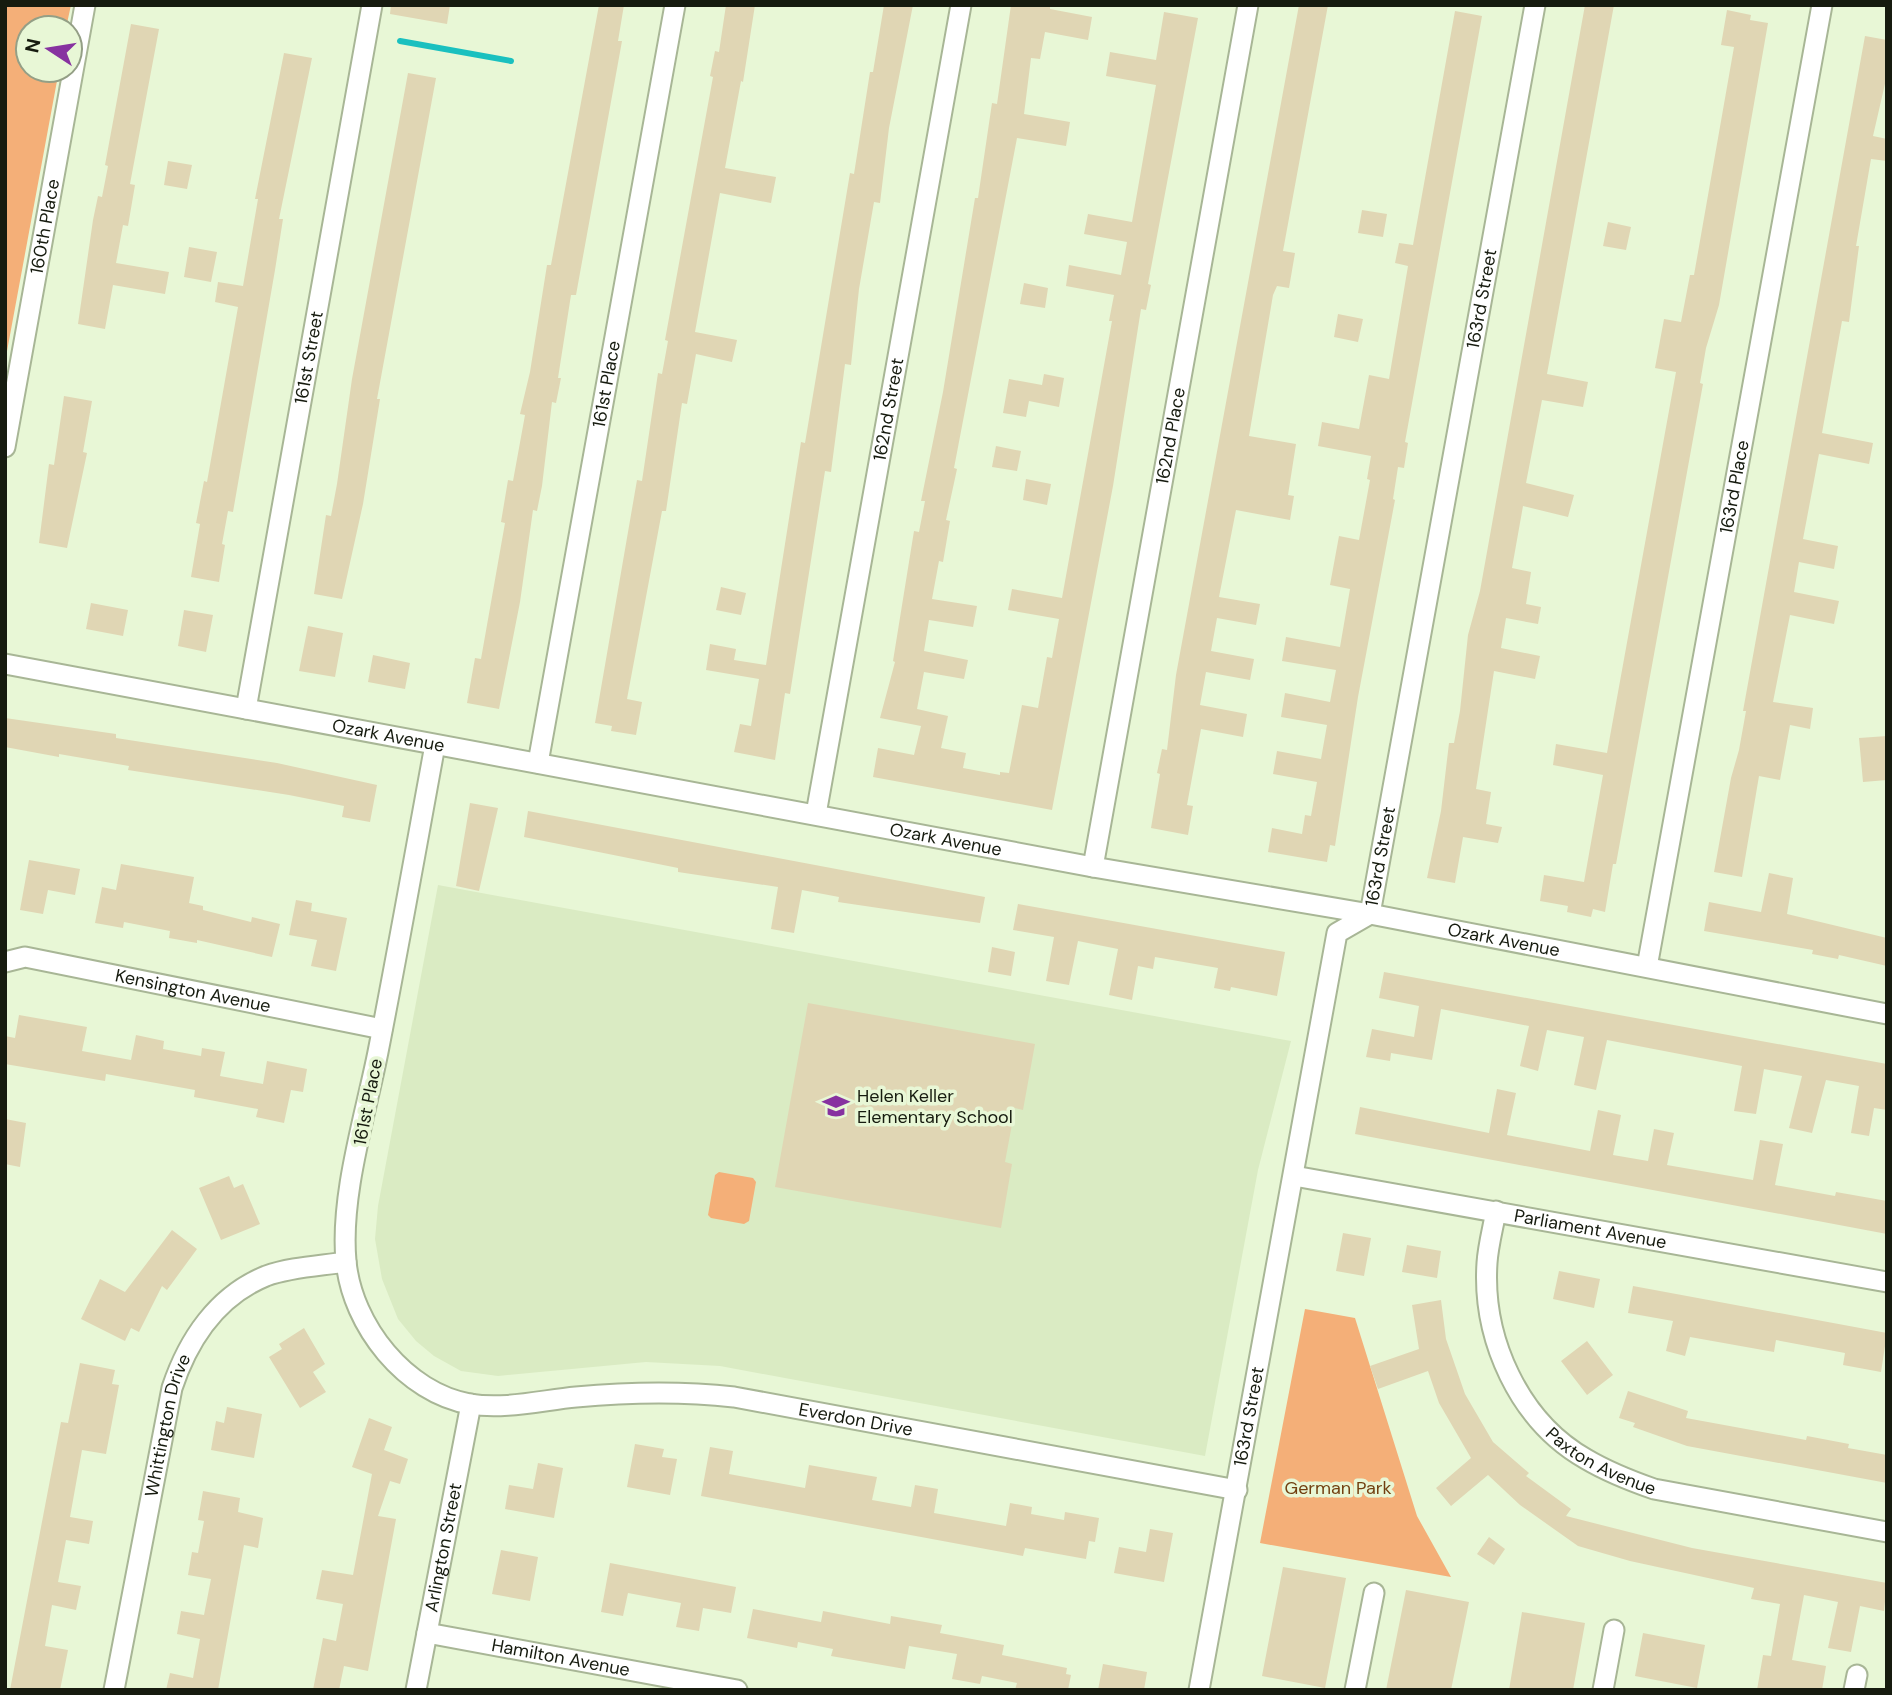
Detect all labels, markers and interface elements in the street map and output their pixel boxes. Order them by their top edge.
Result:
north arrow [14,14,84,84]
text: N [19,36,47,55]
street label: 160th Place [25,177,65,276]
street label: 163rd Street [1461,247,1503,350]
street label: 161st Street [289,309,329,406]
street label: 161st Place [587,339,626,430]
street label: 162nd Street [867,356,910,463]
street label: 162nd Place [1150,386,1191,486]
street label: 163rd Place [1714,438,1755,536]
street label: Ozark Avenue [330,713,447,758]
street label: 163rd Street [1360,805,1401,908]
street label: Ozark Avenue [888,817,1004,862]
street label: Ozark Avenue [1446,917,1562,962]
street label: Kensington Avenue [113,963,273,1018]
street label: 161st Place [348,1057,388,1147]
place label: Helen Keller Elementary School [857,1084,1013,1129]
school or university icon: Helen Keller Elementary School [821,1091,851,1121]
street label: Parliament Avenue [1512,1204,1668,1254]
street label: Whittington Drive [139,1350,196,1499]
street label: 163rd Street [1228,1365,1270,1468]
street label: Everdon Drive [797,1397,915,1442]
street label: Paxton Avenue [1540,1422,1659,1501]
park label: German Park [1284,1476,1392,1500]
street label: Arlington Street [419,1481,468,1614]
street label: Hamilton Avenue [490,1633,632,1682]

